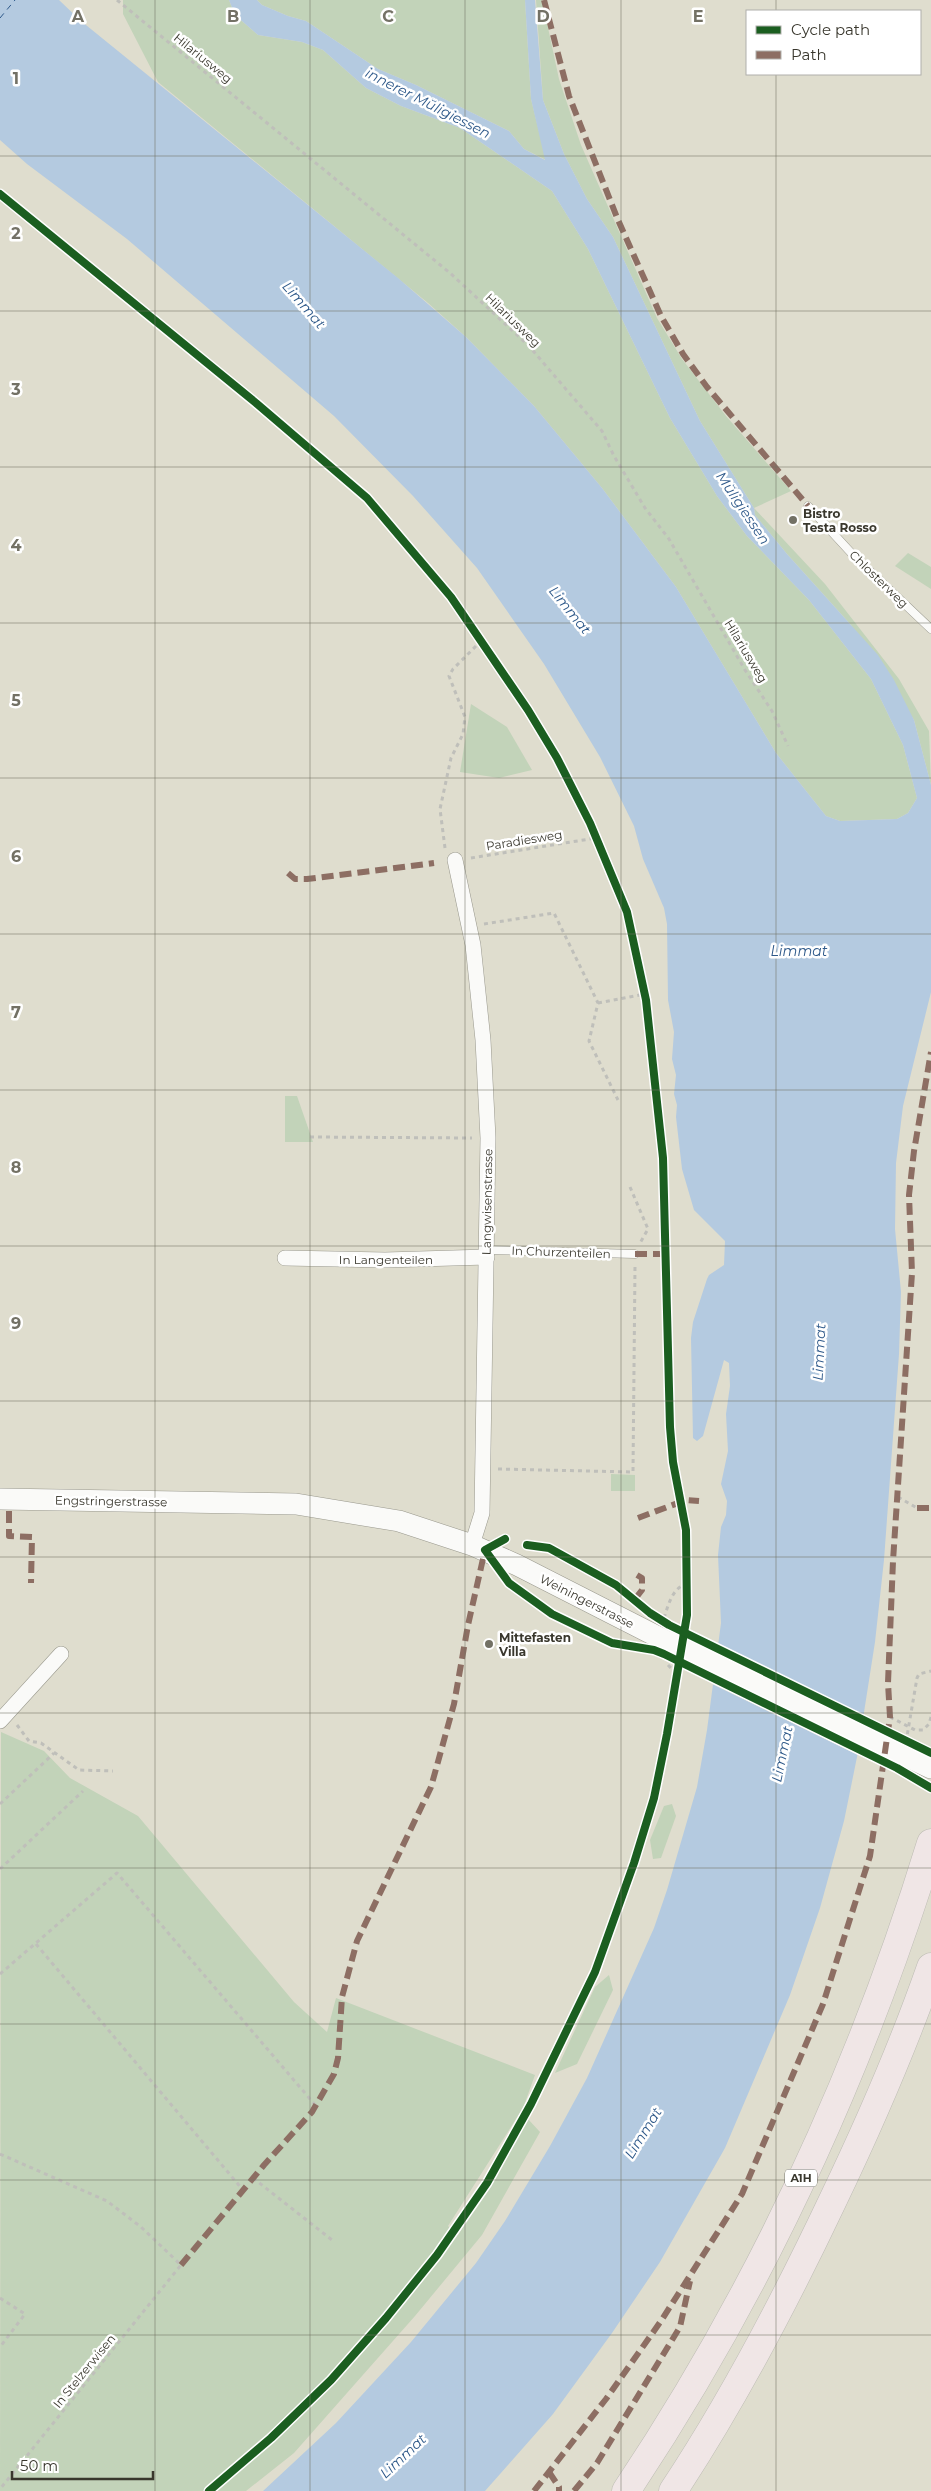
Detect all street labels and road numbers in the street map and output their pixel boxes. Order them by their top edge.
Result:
street label: Hilariusweg [171,30,235,86]
street label: Hilariusweg [482,290,544,350]
street label: Chlosterweg [846,547,912,611]
street label: Hilariusweg [721,617,771,685]
street label: Paradiesweg [485,827,563,853]
street label: Langwisenstrasse [479,1149,495,1255]
street label: In Churzenteilen [511,1243,611,1261]
street label: In Langenteilen [339,1252,433,1267]
street label: Engstringerstrasse [55,1493,167,1509]
street label: Weiningerstrasse [537,1571,637,1631]
road number: A1H [785,2170,817,2186]
street label: In Stelzerwisen [50,2331,118,2411]

